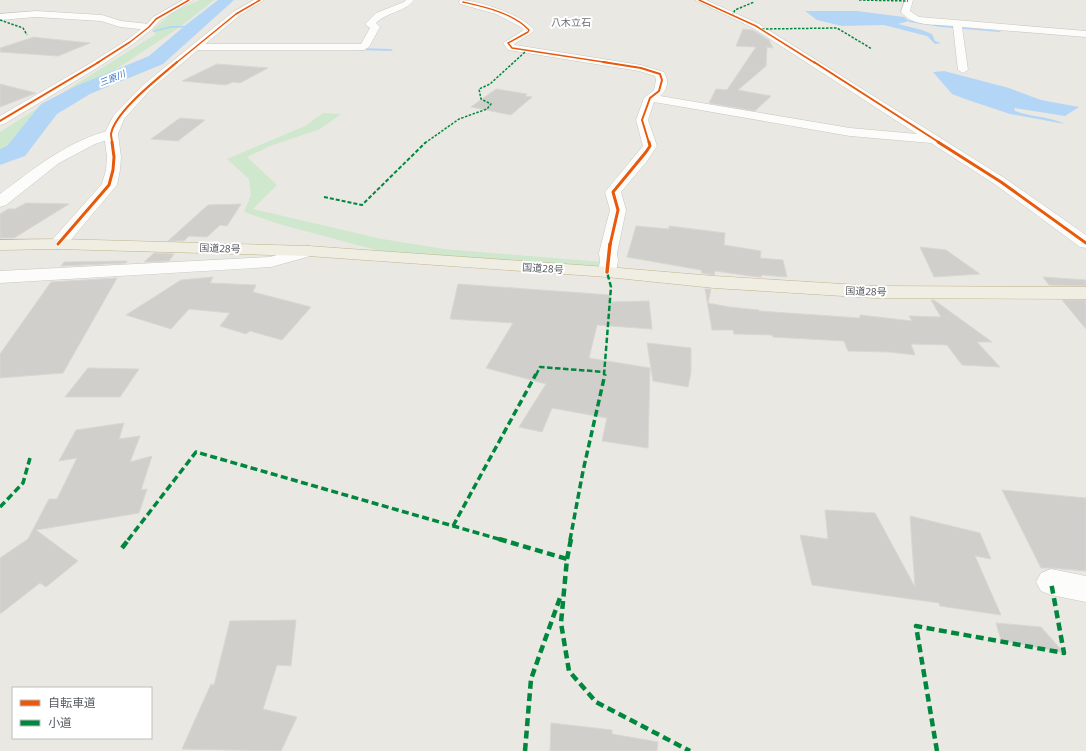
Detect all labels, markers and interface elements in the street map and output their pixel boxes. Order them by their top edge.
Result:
district label: 八木立石 [551,15,591,29]
water label: 三原川 [97,67,128,89]
street label: 国道28号 [199,240,241,256]
street label: 国道28号 [522,260,564,276]
street label: 国道28号 [845,283,887,299]
legend [12,687,152,739]
text: 自転車道 [48,694,96,711]
text: 小道 [48,714,72,731]

